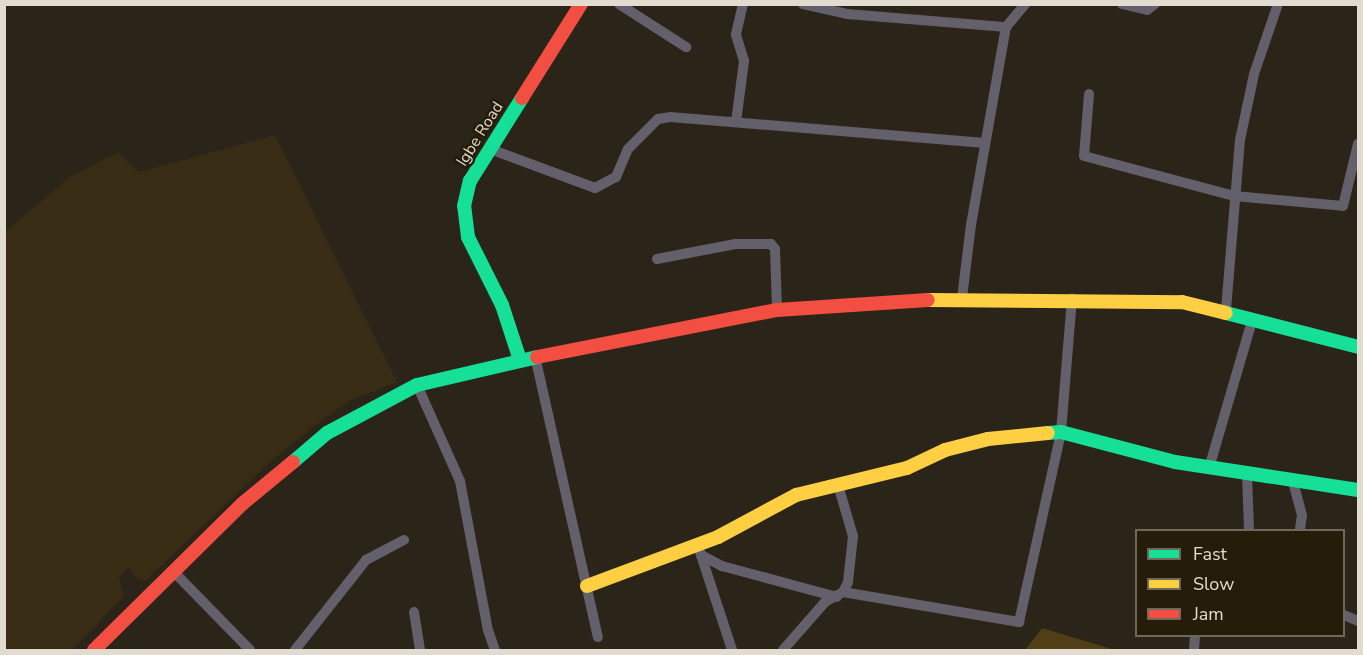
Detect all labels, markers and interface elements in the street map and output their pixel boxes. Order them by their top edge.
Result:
street label: Igbe Road [453,98,507,170]
legend [1135,529,1345,637]
text: Fast [1193,542,1227,566]
text: Slow [1193,572,1234,596]
text: Jam [1193,602,1224,626]

